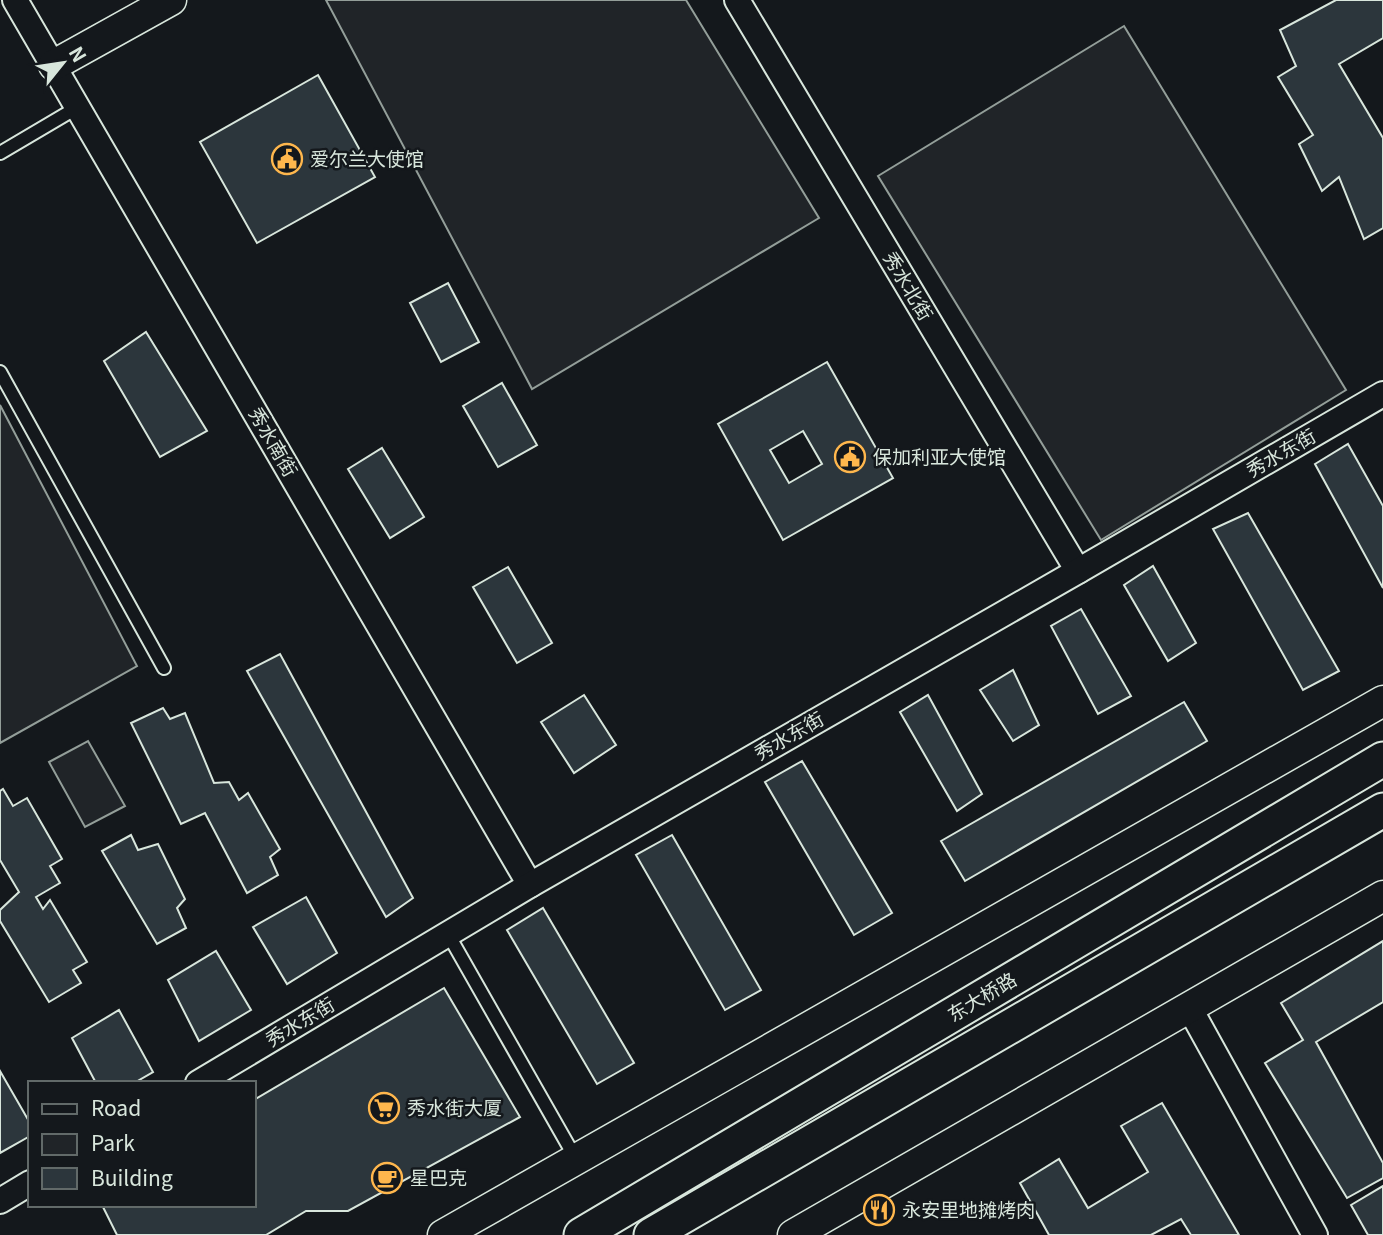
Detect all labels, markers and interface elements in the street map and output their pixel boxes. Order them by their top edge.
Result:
north arrow [28,28,98,98]
text: N [64,41,94,67]
public building icon: 爱尔兰大使馆 [270,142,304,176]
place label: 爱尔兰大使馆 [310,144,424,171]
street label: 秀水北街 [878,246,940,325]
street label: 秀水南街 [244,402,305,481]
street label: 秀水东街 [1241,421,1320,482]
public building icon: 保加利亚大使馆 [833,440,867,474]
place label: 保加利亚大使馆 [873,442,1006,469]
street label: 秀水东街 [749,704,828,765]
street label: 东大桥路 [942,965,1021,1027]
street label: 秀水东街 [260,990,339,1052]
legend [28,1081,256,1207]
supermarket icon: 秀水街大厦 [367,1091,401,1125]
text: Road [91,1092,141,1122]
place label: 秀水街大厦 [407,1093,502,1120]
text: Park [91,1127,135,1157]
cafe icon: 星巴克 [370,1161,404,1195]
text: Building [91,1162,173,1192]
place label: 星巴克 [410,1163,467,1190]
restaurant icon: 永安里地摊烤肉 [862,1193,896,1227]
place label: 永安里地摊烤肉 [902,1195,1035,1222]

